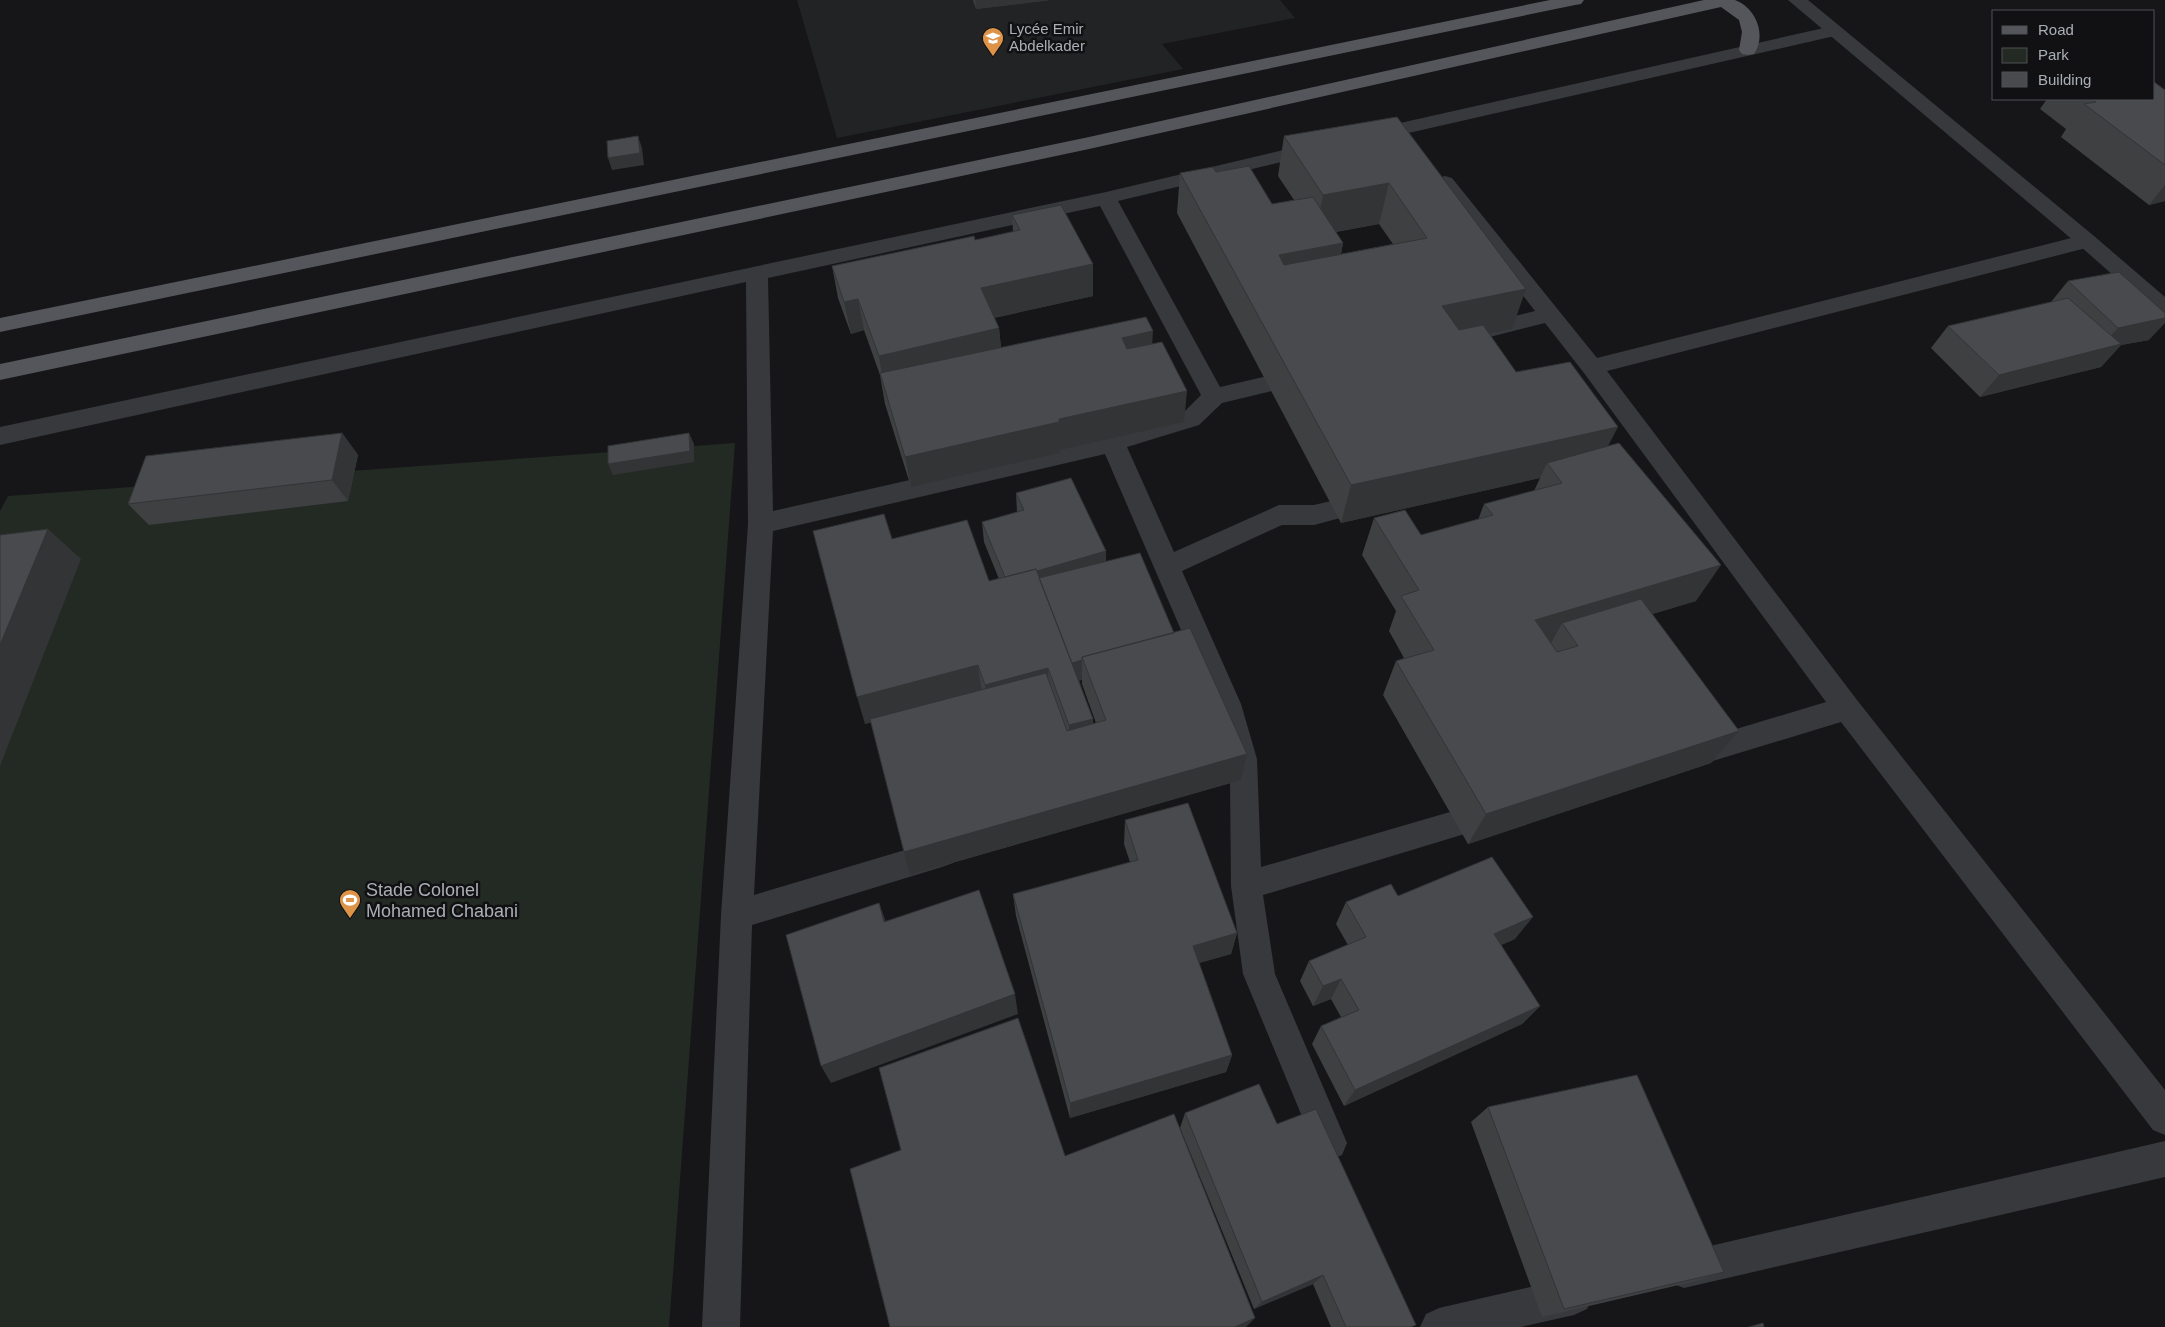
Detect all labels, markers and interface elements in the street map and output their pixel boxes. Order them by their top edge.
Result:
legend [1992,10,2155,100]
place label: Lycée Emir Abdelkader [1009,20,1085,54]
text: Road [2038,21,2074,38]
school or university icon: Lycée Emir Abdelkader [981,26,1005,57]
text: Park [2038,46,2069,63]
text: Building [2038,71,2091,88]
place label: Stade Colonel Mohamed Chabani [366,880,518,921]
sports icon: Stade Colonel Mohamed Chabani [338,888,362,919]

